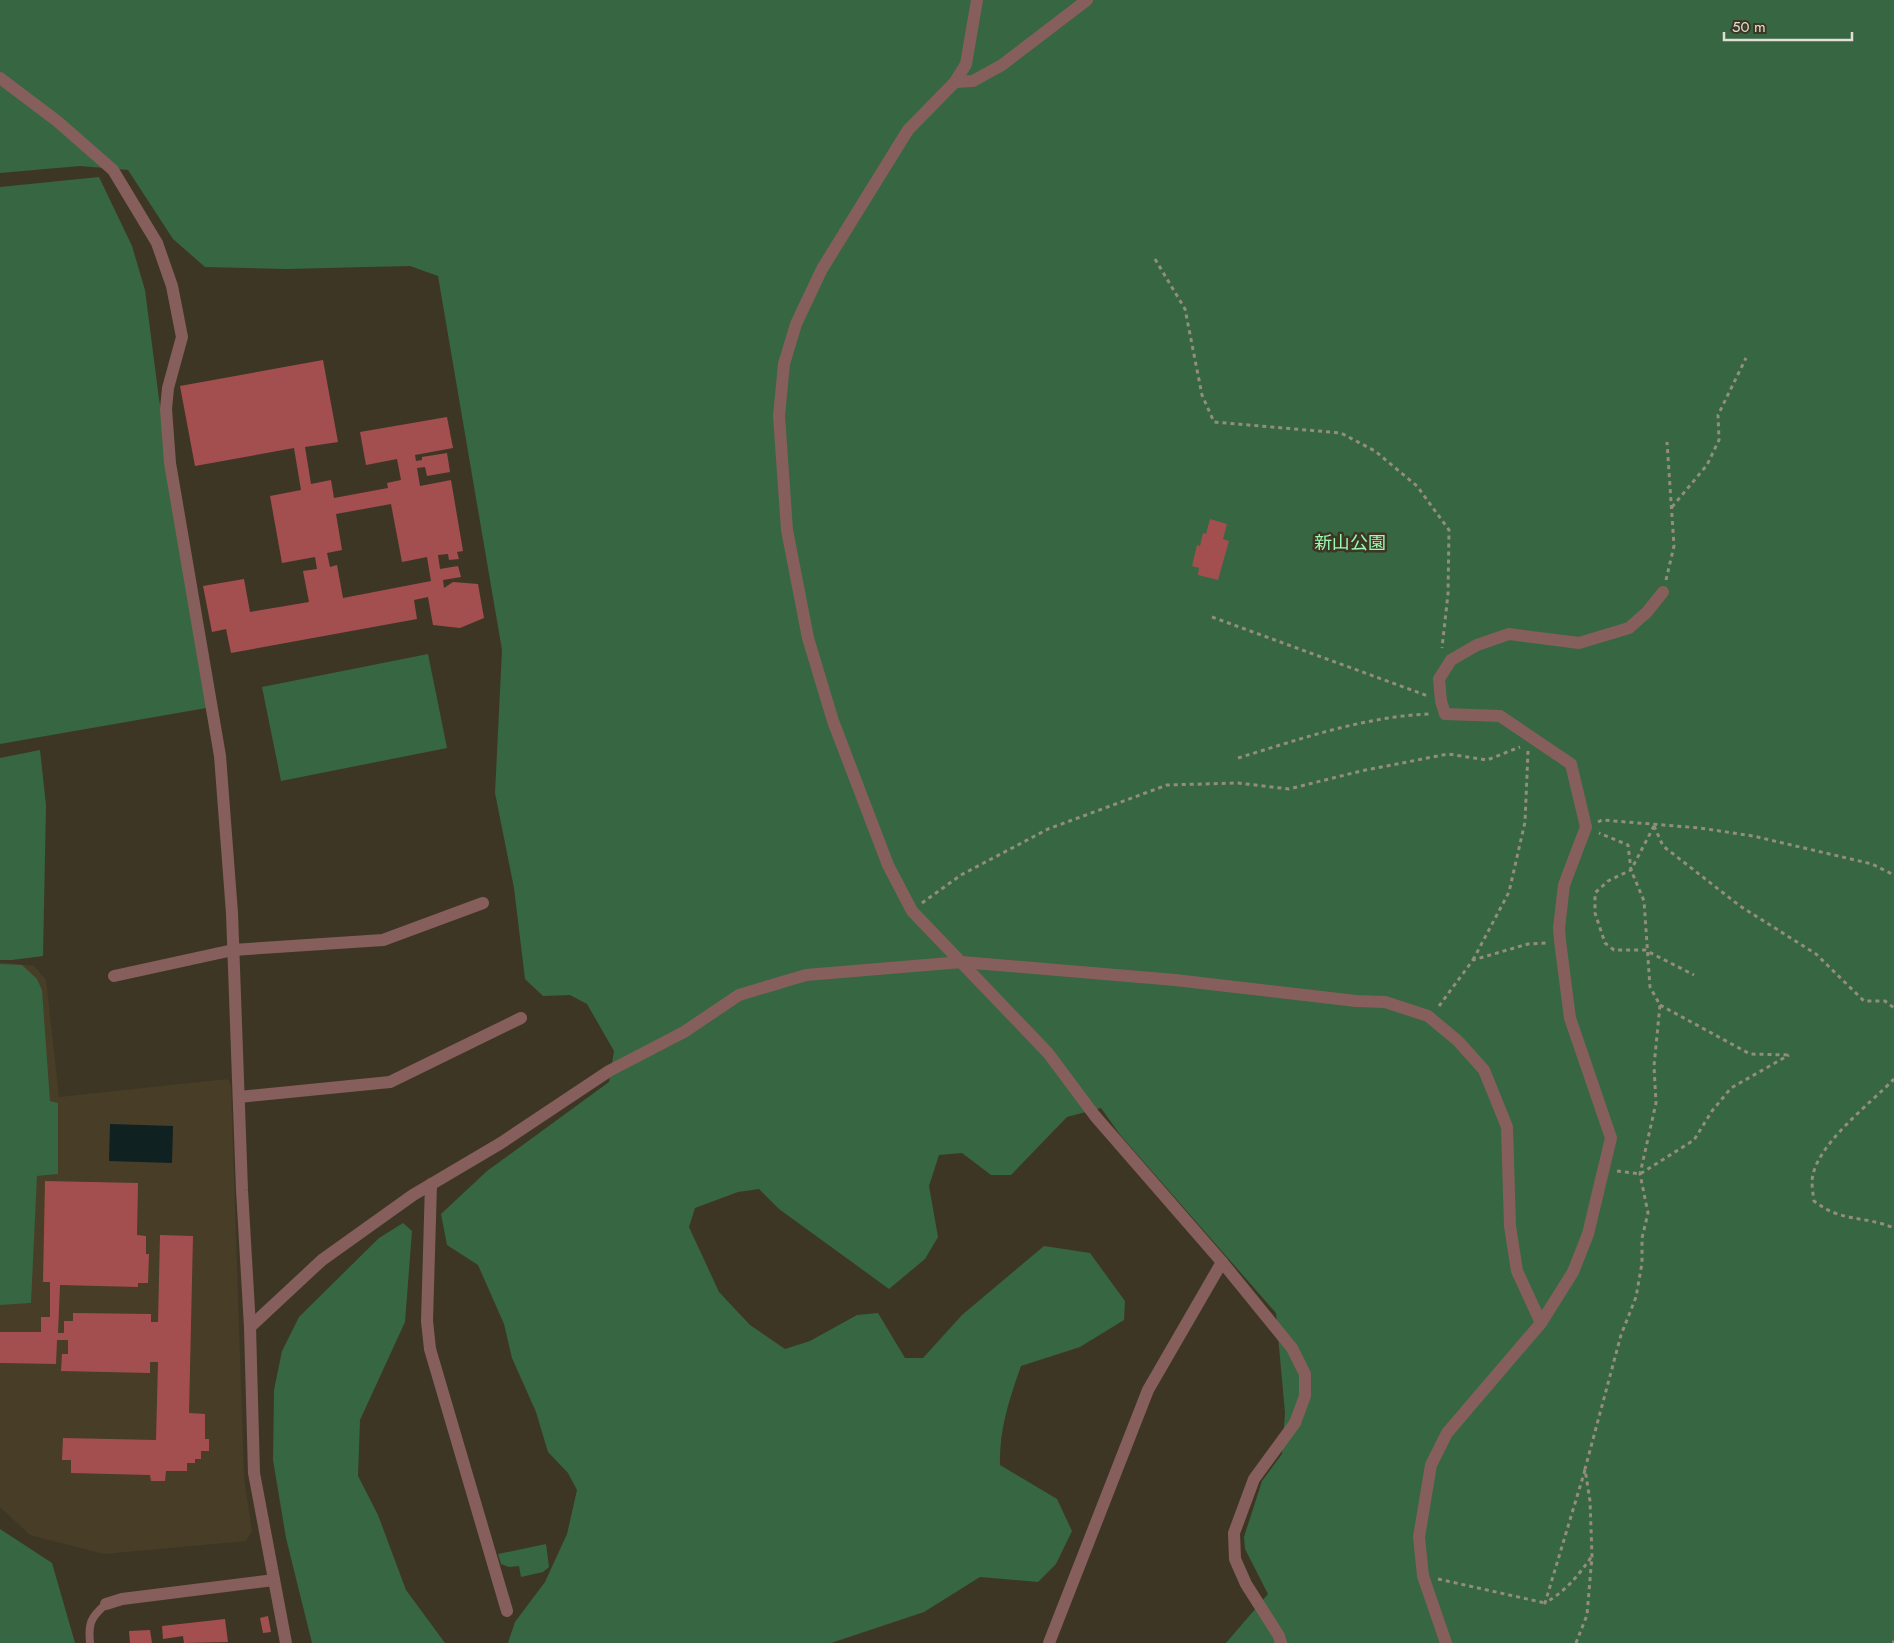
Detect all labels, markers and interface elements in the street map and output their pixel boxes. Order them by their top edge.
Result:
scale bar [1724,10,1852,42]
text: 50 m [1732,16,1766,38]
park label: 新山公園 [1314,530,1386,556]

